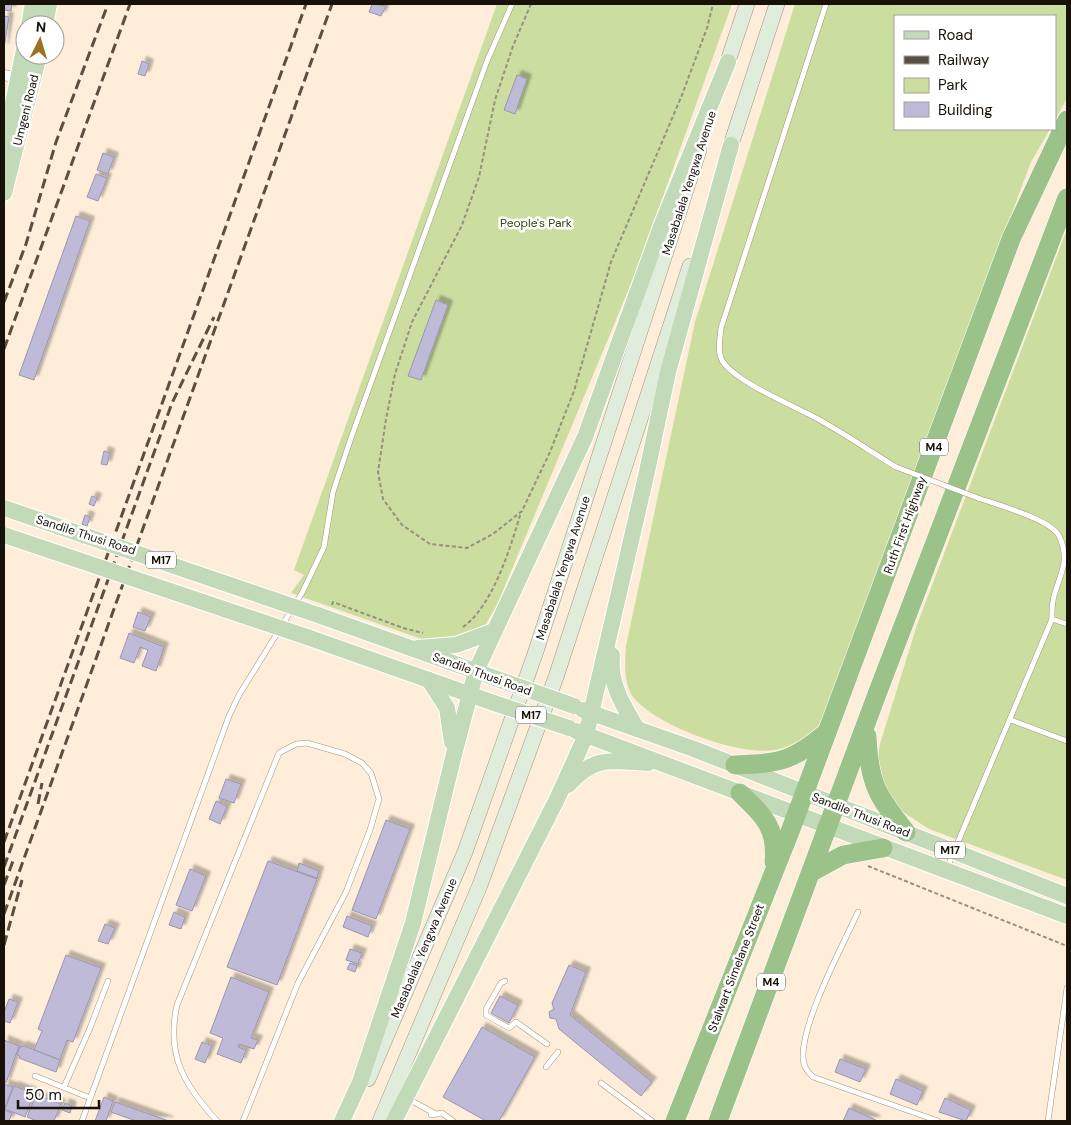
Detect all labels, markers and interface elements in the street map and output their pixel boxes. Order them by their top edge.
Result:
north arrow [15,15,65,65]
legend [894,15,1056,130]
text: N [35,18,47,36]
text: Road [938,25,973,45]
text: Railway [938,50,990,70]
street label: Umgeni Road [9,73,43,147]
text: Park [938,75,968,95]
text: Building [938,100,993,120]
street label: Masabalala Yengwa Avenue [658,109,720,257]
park label: People's Park [500,215,572,231]
road number: M4 [920,438,948,456]
street label: Ruth First Highway [880,474,930,576]
street label: Masabalala Yengwa Avenue [532,494,594,642]
street label: Sandile Thusi Road [34,511,138,559]
road number: M17 [146,552,176,568]
street label: Sandile Thusi Road [430,649,534,699]
road number: M17 [516,706,546,724]
street label: Sandile Thusi Road [810,789,912,841]
road number: M17 [935,842,965,858]
street label: Masabalala Yengwa Avenue [387,875,461,1020]
street label: Stalwart Simelane Street [704,901,768,1034]
road number: M4 [757,974,785,990]
scale bar [18,1078,99,1110]
text: 50 m [25,1085,62,1105]

